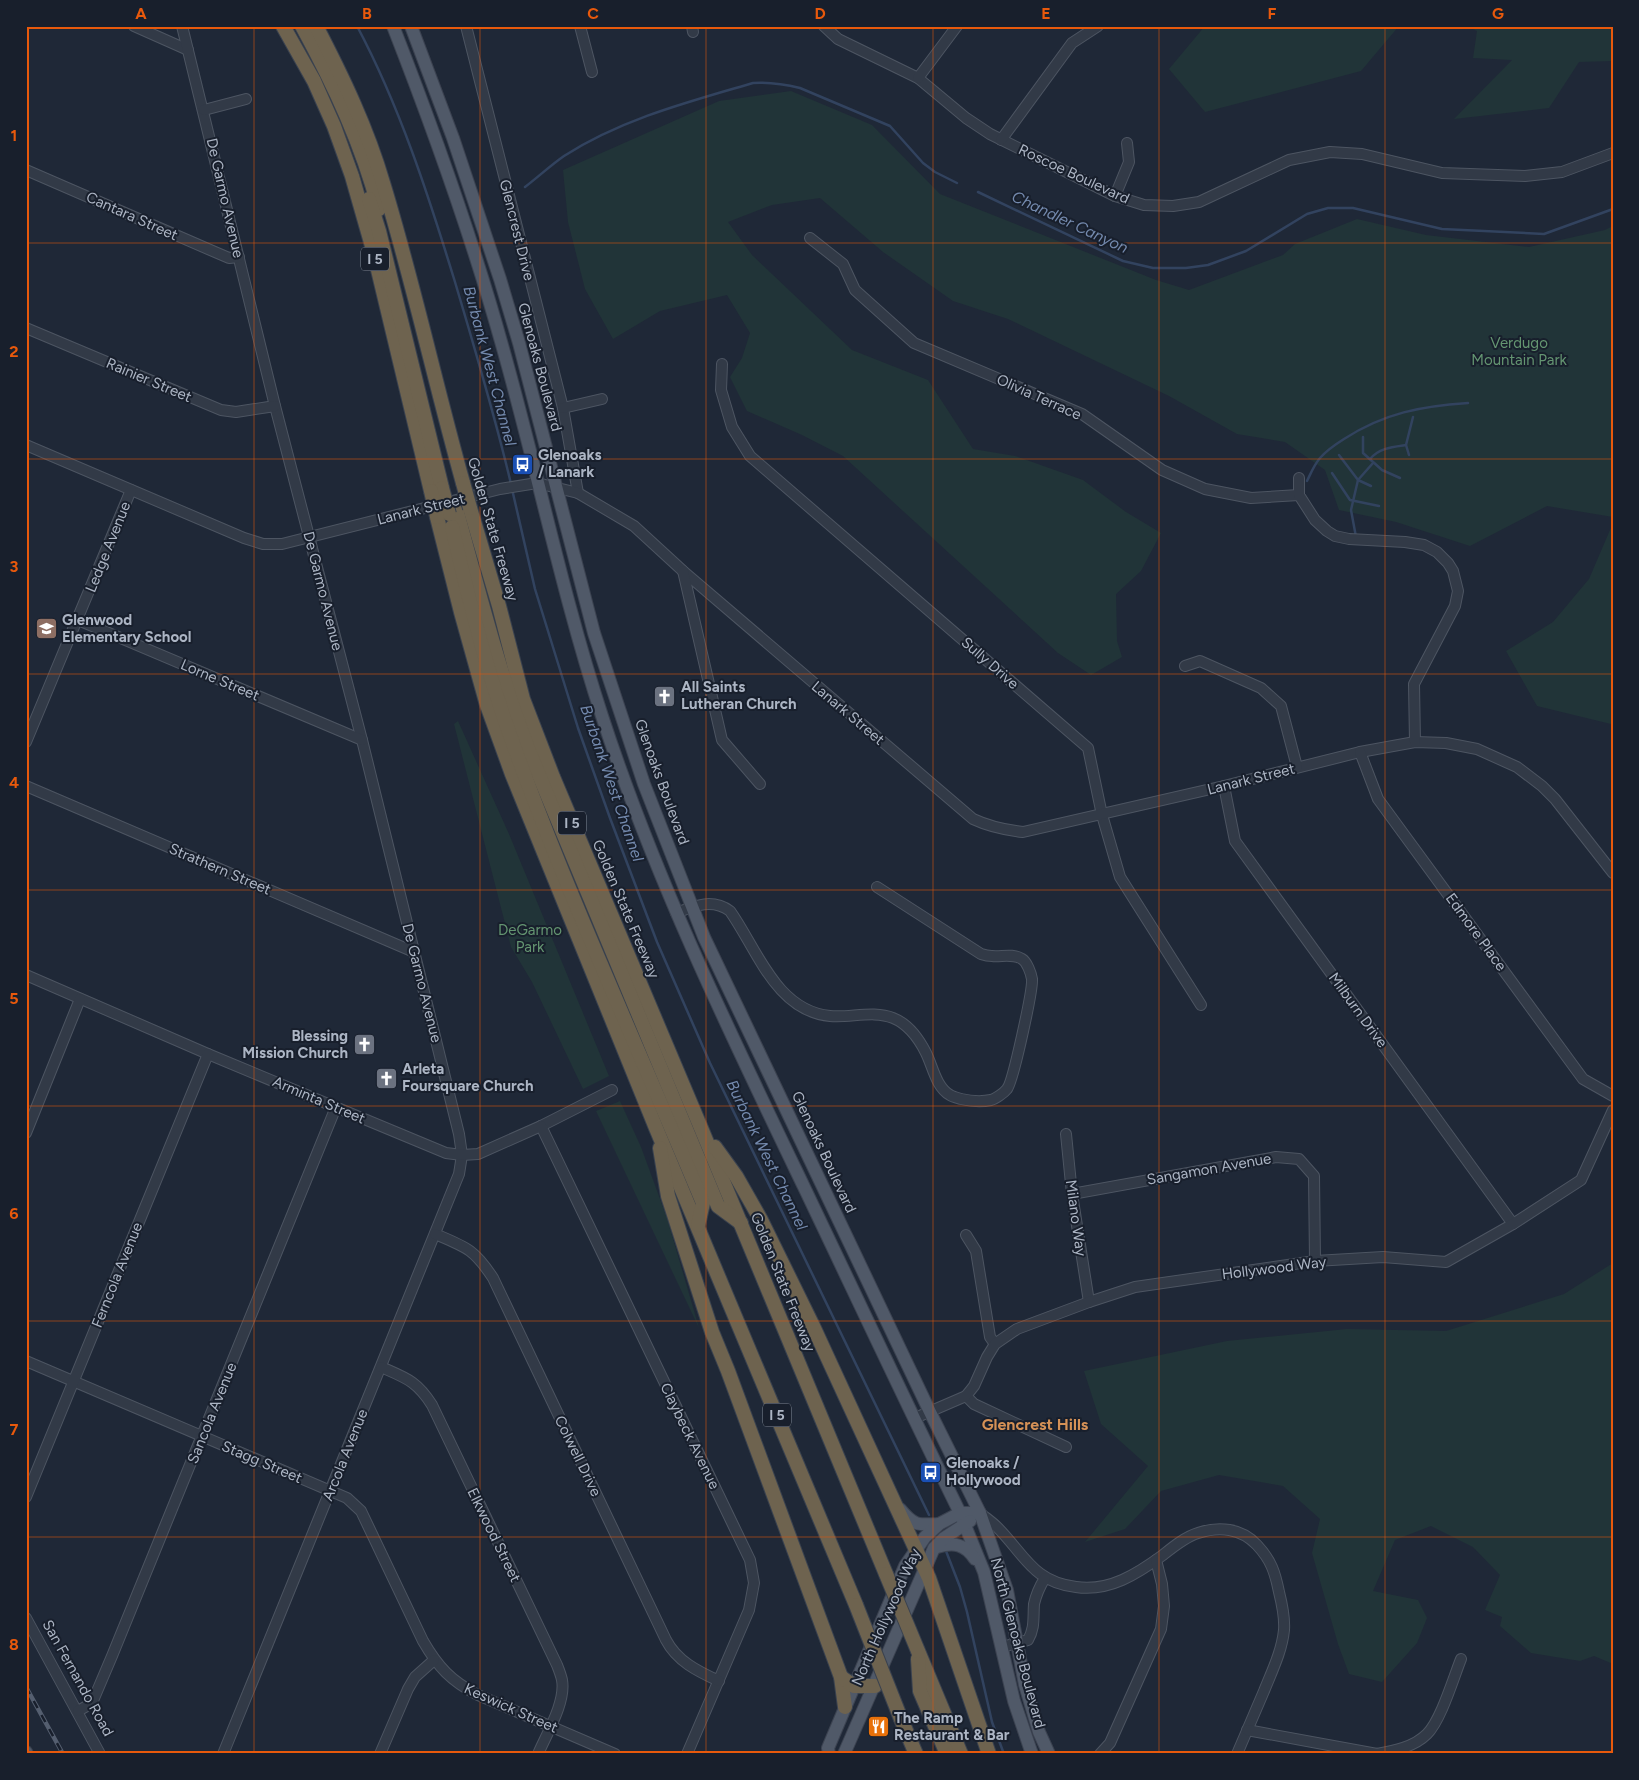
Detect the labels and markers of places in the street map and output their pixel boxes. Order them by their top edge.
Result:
place label: Glenoaks / Lanark [538,446,601,481]
bus stop icon: Glenoaks / Lanark [510,452,534,476]
place label: Glenwood Elementary School [62,611,192,646]
school or university icon: Glenwood Elementary School [34,617,58,641]
place label: All Saints Lutheran Church [681,678,797,713]
church icon: All Saints Lutheran Church [653,684,677,708]
place label: Blessing Mission Church [242,1027,348,1062]
church icon: Blessing Mission Church [352,1033,376,1057]
place label: Arleta Foursquare Church [402,1060,533,1095]
church icon: Arleta Foursquare Church [374,1066,398,1090]
place label: Glenoaks / Hollywood [946,1454,1021,1489]
bus stop icon: Glenoaks / Hollywood [918,1460,942,1484]
place label: The Ramp Restaurant & Bar [894,1709,1010,1744]
restaurant icon: The Ramp Restaurant & Bar [866,1715,890,1739]

